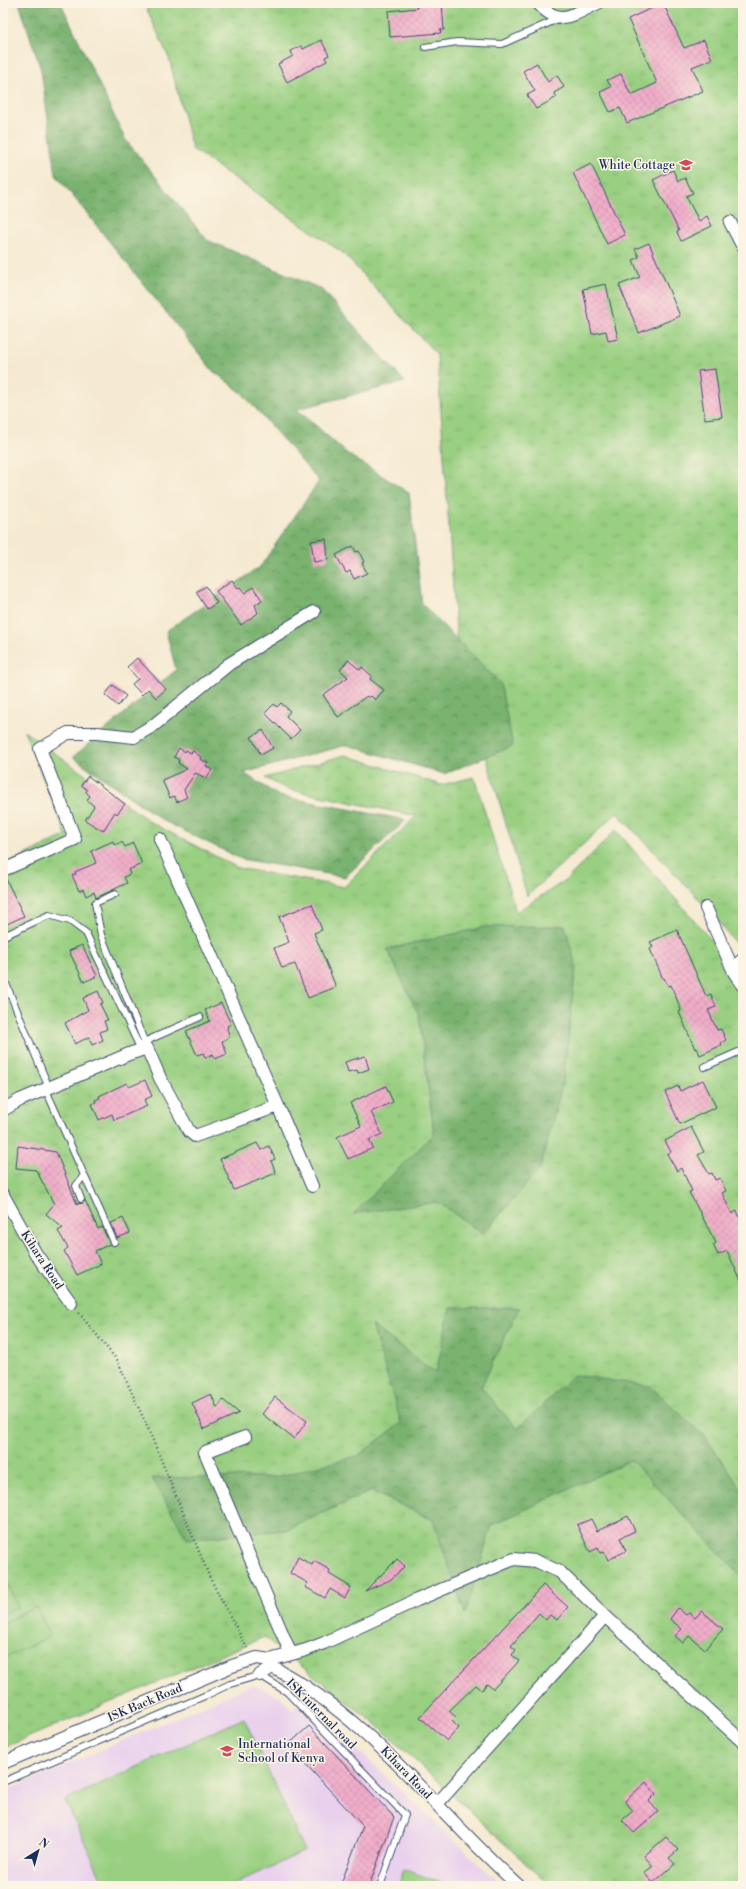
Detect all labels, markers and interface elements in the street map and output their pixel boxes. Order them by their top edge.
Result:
school or university icon: White Cottage [678,157,694,173]
place label: White Cottage [598,158,675,173]
street label: Kihara Road [17,1228,67,1293]
street label: ISK internal road [283,1676,359,1752]
street label: ISK Back Road [105,1680,185,1725]
place label: International School of Kenya [238,1737,325,1766]
school or university icon: International School of Kenya [219,1743,235,1759]
street label: Kihara Road [377,1744,435,1803]
north arrow [18,1831,58,1871]
text: N [36,1836,51,1852]

